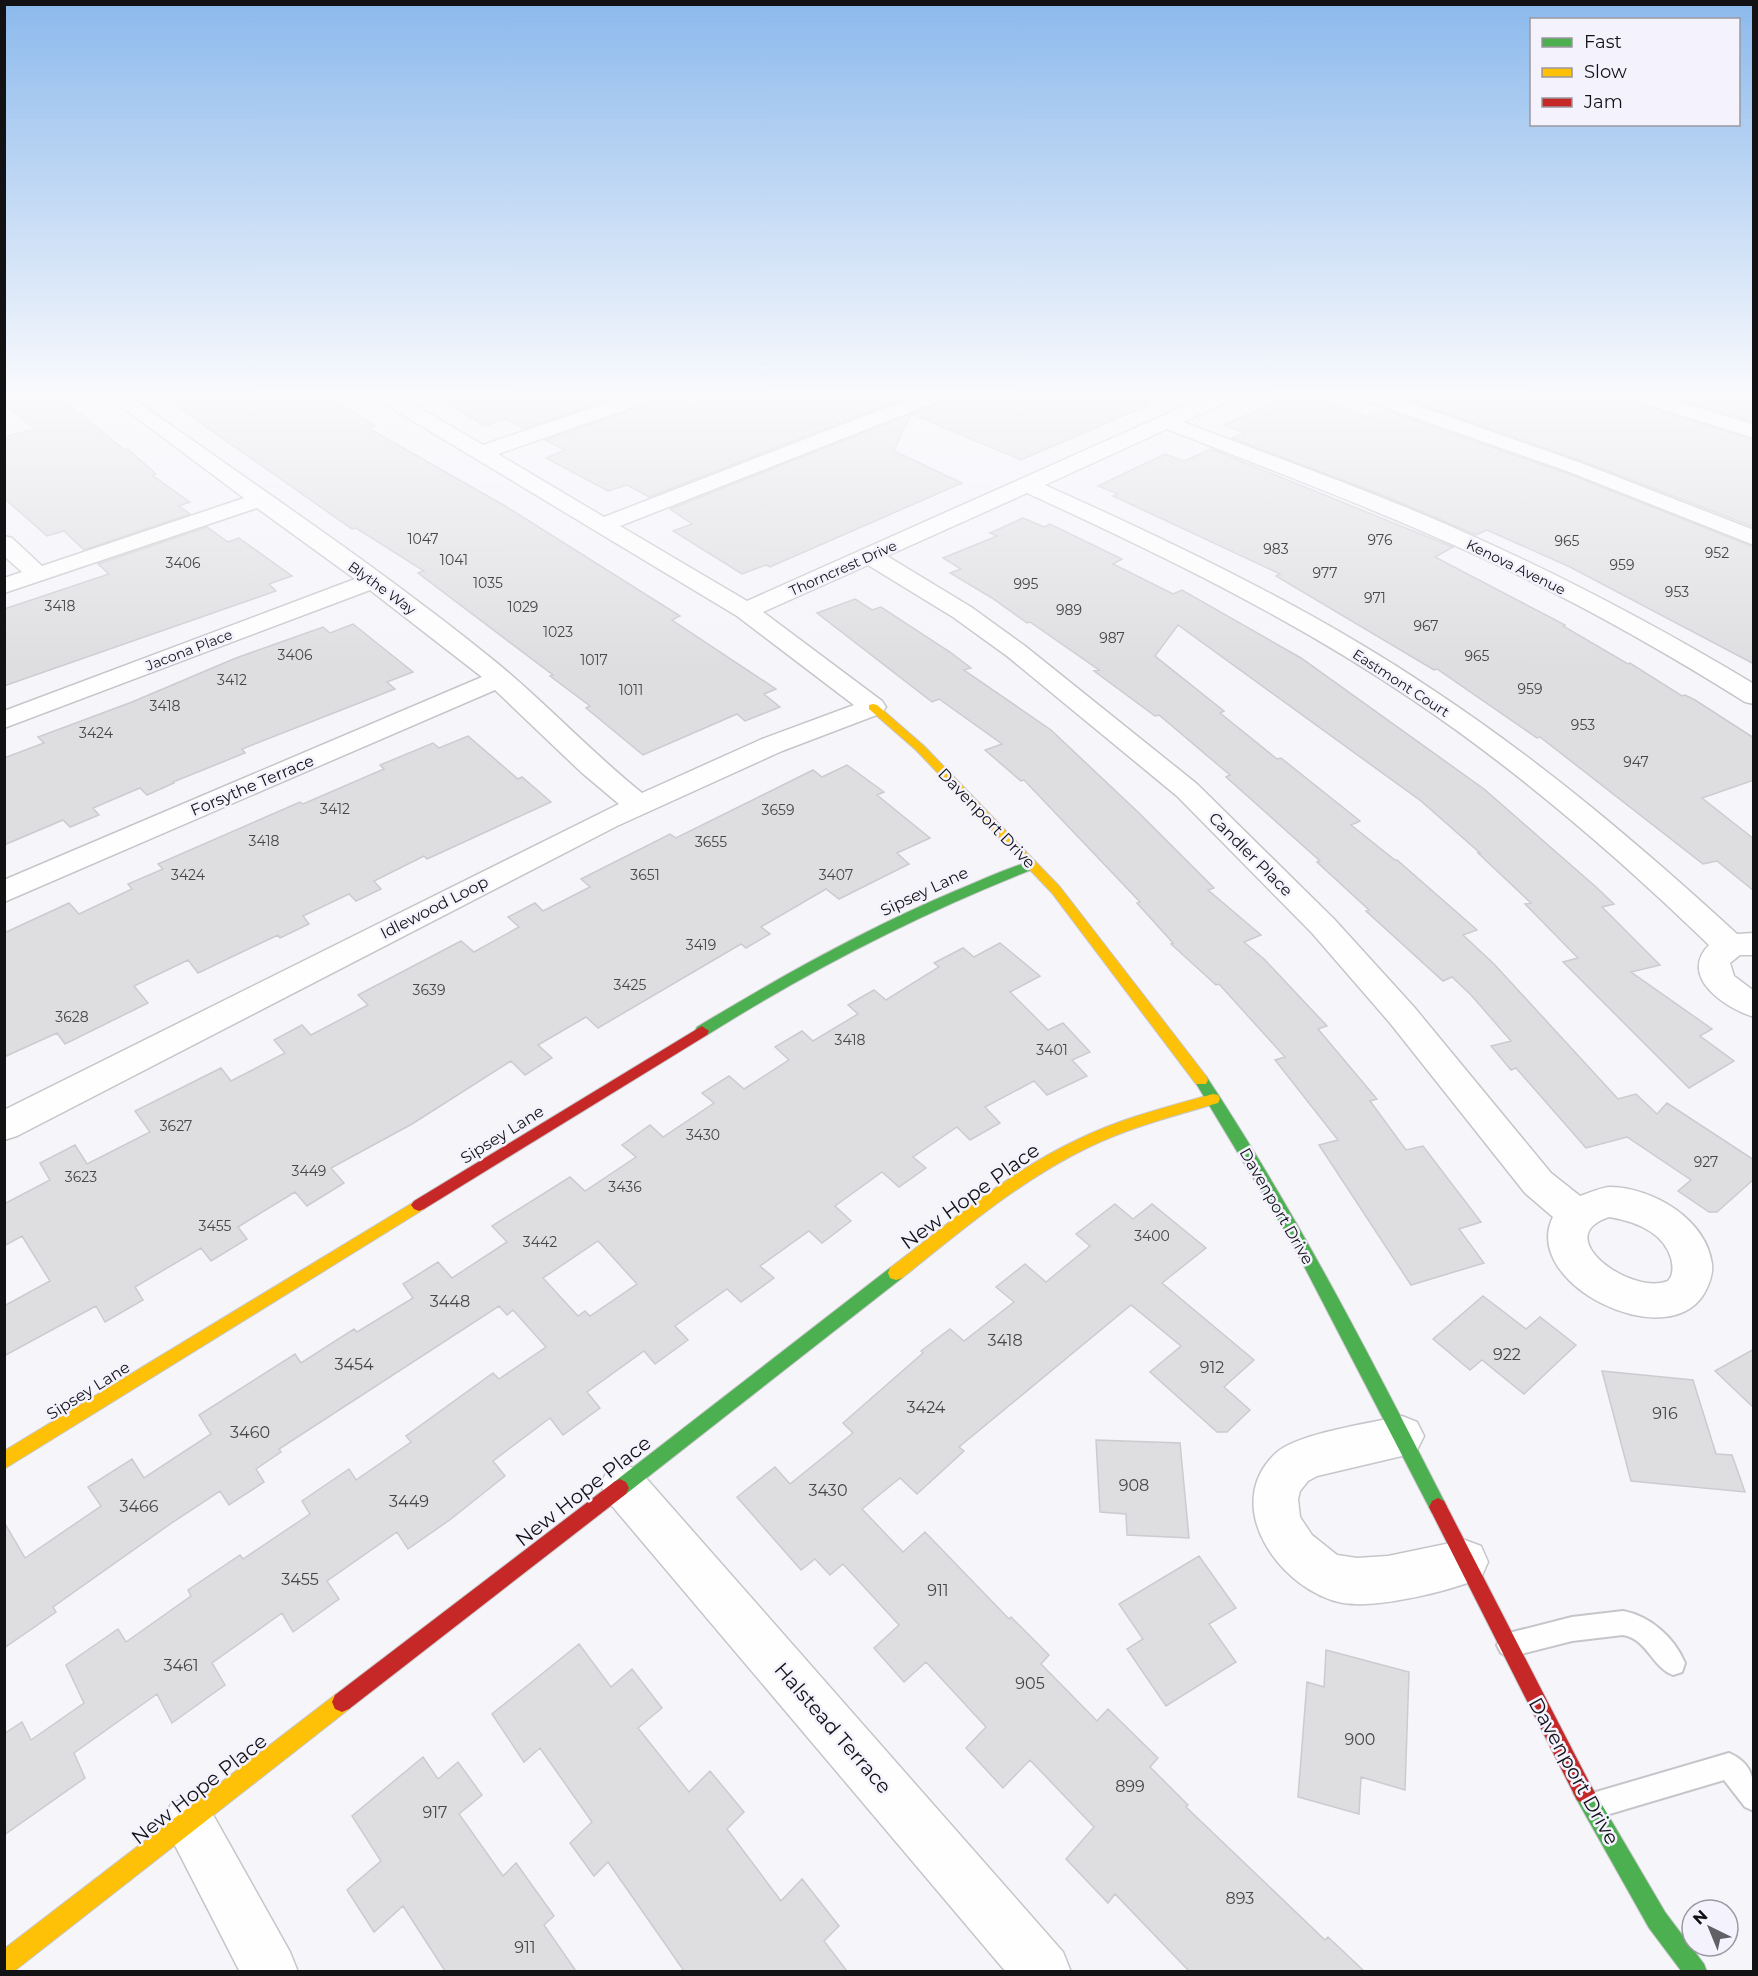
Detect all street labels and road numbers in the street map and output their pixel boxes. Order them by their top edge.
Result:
street label: Kenova Avenue [1463,535,1569,599]
street label: Thorncrest Drive [786,536,900,600]
street label: Blythe Way [345,557,420,619]
street label: Jacona Place [142,625,235,675]
street label: Eastmont Court [1349,645,1453,721]
street label: Forsythe Terrace [188,751,317,820]
street label: Davenport Drive [934,764,1039,872]
street label: Candler Place [1205,809,1296,900]
street label: Sipsey Lane [877,863,971,920]
street label: Idlewood Loop [377,872,492,943]
street label: Sipsey Lane [457,1101,547,1168]
street label: New Hope Place [896,1138,1044,1254]
street label: Davenport Drive [1235,1145,1318,1268]
street label: Sipsey Lane [43,1357,133,1424]
street label: New Hope Place [510,1431,656,1551]
street label: Halstead Terrace [770,1658,896,1798]
street label: Davenport Drive [1524,1693,1624,1849]
street label: New Hope Place [126,1729,272,1849]

